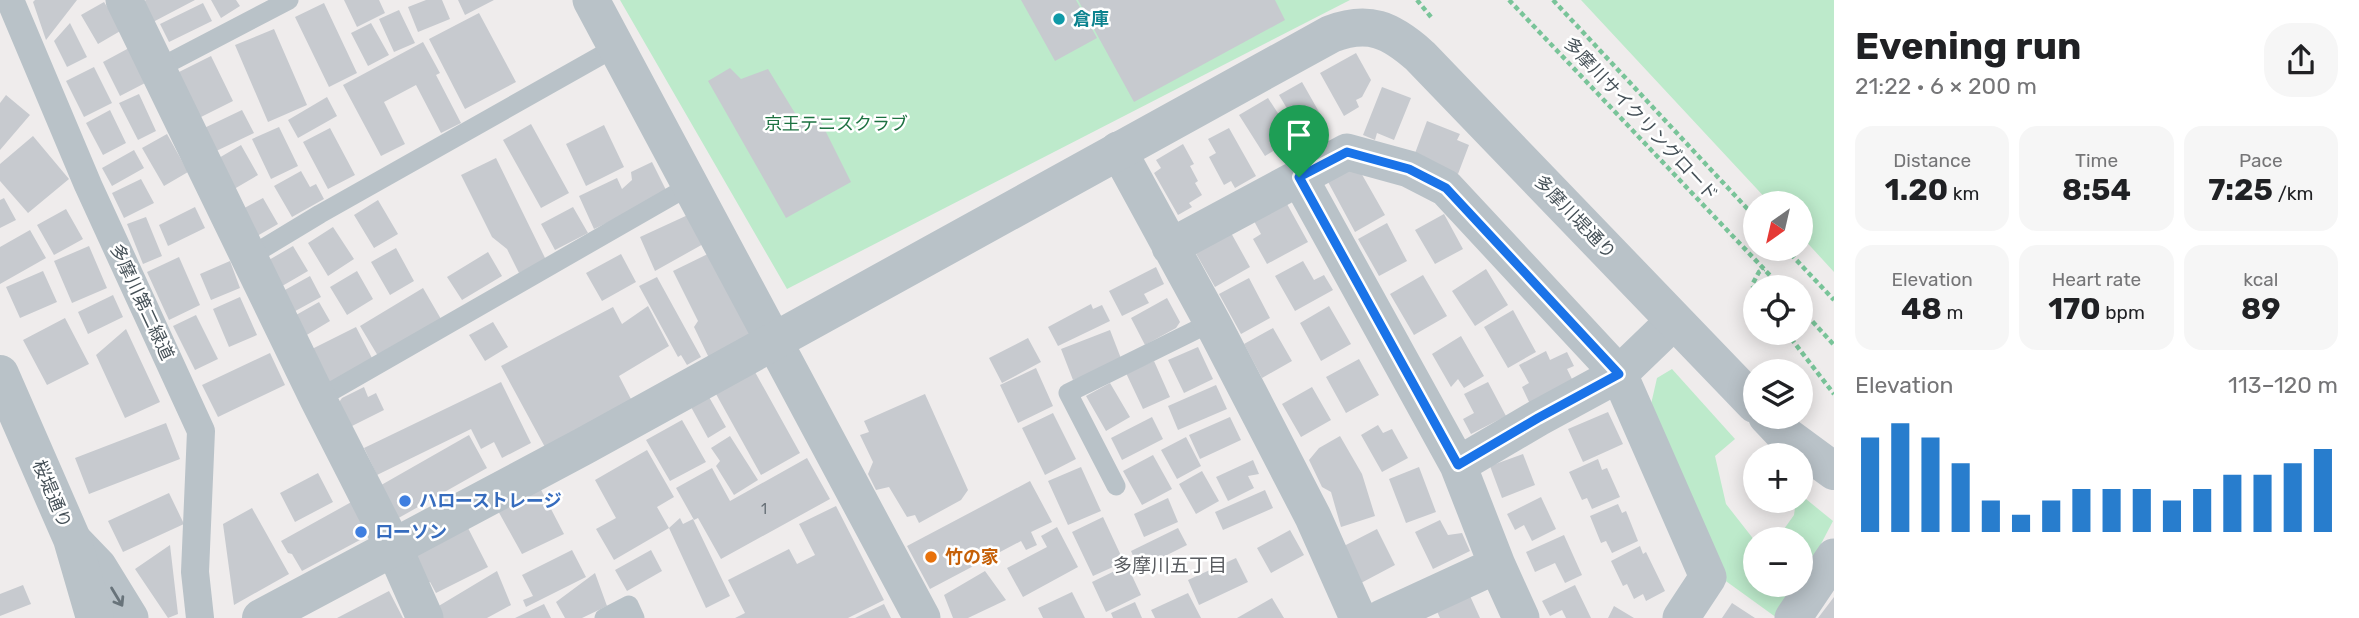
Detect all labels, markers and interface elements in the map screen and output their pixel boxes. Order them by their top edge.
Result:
place label: 倉庫 [1073,8,1109,30]
marker: 倉庫 [1051,11,1067,27]
text: Evening run [1855,23,2081,69]
button: share [2264,23,2338,97]
street label: 多摩川サイクリングロード [1559,33,1723,205]
text: 21:22 · 6 × 200 m [1855,72,2037,100]
pin [1269,105,1329,177]
park label: 京王テニスクラブ [764,113,908,135]
icon: arrive [1280,116,1318,154]
text: Distance [1893,149,1971,172]
text: Time [2075,149,2118,172]
text: Pace [2239,149,2283,172]
street label: 多摩川堤通り [1530,171,1620,263]
text: 1.20 [1885,172,1948,208]
text: 8:54 [2062,172,2131,208]
text: 7:25 [2208,172,2273,208]
text: km [1948,182,1980,205]
text: /km [2273,182,2314,205]
north arrow [1743,191,1813,261]
map controls [1743,191,1813,597]
street label: 多摩川第二緑道 [105,240,179,364]
text: Elevation [1891,268,1973,291]
text: Heart rate [2052,268,2141,291]
text: kcal [2243,268,2278,291]
button: locate [1743,275,1813,345]
text: 48 [1901,291,1942,327]
text: 170 [2048,291,2101,327]
text: 89 [2241,291,2281,327]
text: m [1942,301,1963,324]
text: bpm [2101,301,2145,324]
button: layers [1743,359,1813,429]
text: Elevation [1855,371,1954,399]
text: 113–120 m [2228,371,2338,399]
button: + [1743,443,1813,513]
street label: 桜堤通り [28,457,76,531]
place label: ハローストレージ [419,490,562,512]
marker: ハローストレージ [397,493,413,509]
house number: 1 [761,501,767,518]
place label: ローソン [375,521,447,543]
marker: ローソン [353,524,369,540]
button: − [1743,527,1813,597]
place label: 竹の家 [945,546,999,568]
marker: 竹の家 [923,549,939,565]
district label: 多摩川五丁目 [1113,554,1227,577]
one-way arrow [110,586,124,606]

